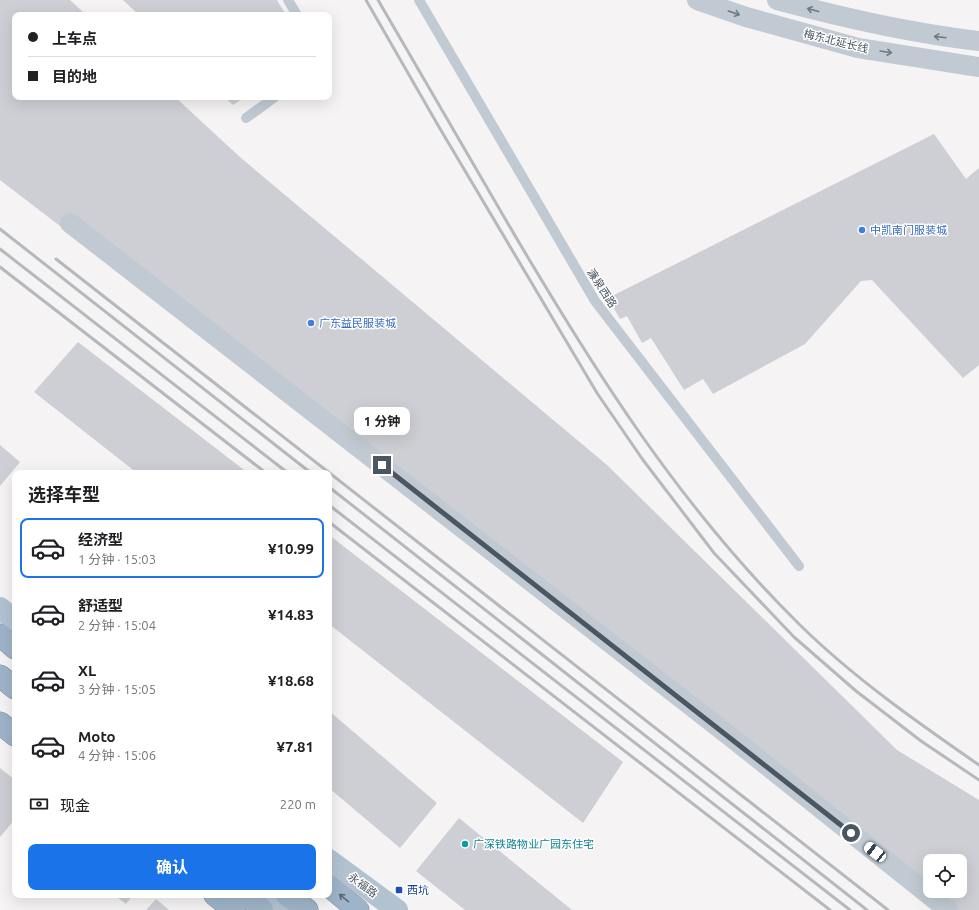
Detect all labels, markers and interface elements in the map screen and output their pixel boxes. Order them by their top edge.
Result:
one-way arrow [807,5,820,13]
one-way arrow [727,10,740,17]
street label: 梅东北延长线 [803,27,869,55]
text: 上车点 [52,30,97,47]
one-way arrow [934,33,947,41]
one-way arrow [879,49,892,57]
text: 目的地 [52,68,97,85]
place label: 中凯南门服装城 [870,224,947,236]
marker: 中凯南门服装城 [857,225,867,235]
street label: 濂泉西路 [585,266,619,310]
place label: 广东益民服装城 [319,317,396,329]
marker: 广东益民服装城 [306,318,316,328]
callout: 1 分钟 [354,407,410,435]
text: 1 分钟 [364,414,400,428]
route end [373,456,391,474]
text: 选择车型 [28,484,100,504]
icon: car [30,530,66,566]
text: 经济型 [78,531,123,548]
text: ¥10.99 [268,540,314,557]
text: 1 分钟 · 15:03 [78,552,156,566]
icon: car [30,596,66,632]
text: 舒适型 [78,597,123,614]
text: ¥14.83 [268,606,314,623]
text: 2 分钟 · 15:04 [78,618,156,632]
icon: car [30,662,66,698]
text: XL [78,662,96,679]
text: ¥18.68 [268,672,314,689]
text: 3 分钟 · 15:05 [78,682,156,696]
icon: car [30,728,66,764]
text: Moto [78,728,116,745]
text: ¥7.81 [276,738,314,755]
text: 4 分钟 · 15:06 [78,748,156,762]
icon: cash [28,793,50,815]
text: 现金 [60,797,90,814]
text: 220 m [280,797,316,811]
route start [842,824,860,842]
place label: 广深铁路物业广园东住宅 [473,838,594,850]
marker: 广深铁路物业广园东住宅 [460,839,470,849]
car [862,840,888,864]
button: 确认 [28,844,316,890]
map controls [923,854,967,898]
button: locate [923,854,967,898]
street label: 永福路 [346,870,380,900]
place label: 西坑 [407,884,429,896]
marker: 西坑 [394,885,404,895]
one-way arrow [338,893,349,902]

